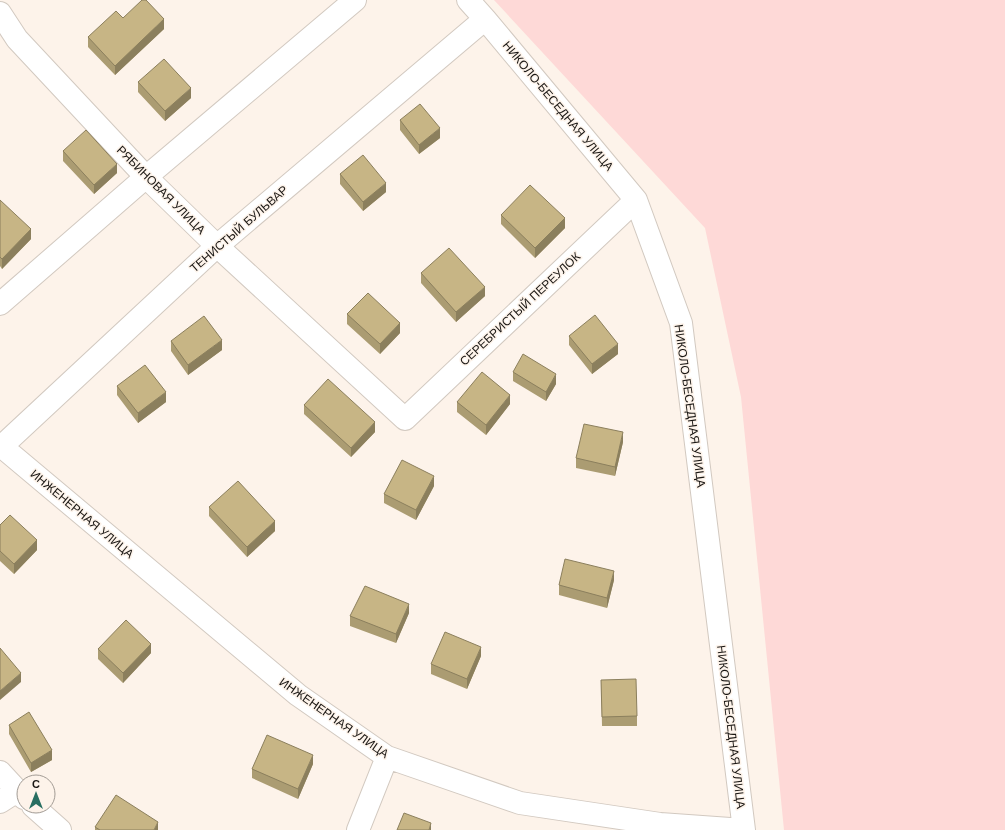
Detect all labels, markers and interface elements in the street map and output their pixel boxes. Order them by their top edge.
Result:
street label: НИКОЛО-БЕСЕДНАЯ УЛИЦА [500,38,616,174]
street label: РЯБИНОВАЯ УЛИЦА [114,143,208,237]
street label: ТЕНИСТЫЙ БУЛЬВАР [187,182,291,275]
street label: СЕРЕБРИСТЫЙ ПЕРЕУЛОК [456,249,583,368]
street label: НИКОЛО-БЕСЕДНАЯ УЛИЦА [672,324,708,488]
street label: ИНЖЕНЕРНАЯ УЛИЦА [28,467,136,561]
street label: НИКОЛО-БЕСЕДНАЯ УЛИЦА [714,645,748,809]
street label: ИНЖЕНЕРНАЯ УЛИЦА [277,675,391,761]
north arrow [16,774,56,814]
text: С [32,778,40,790]

